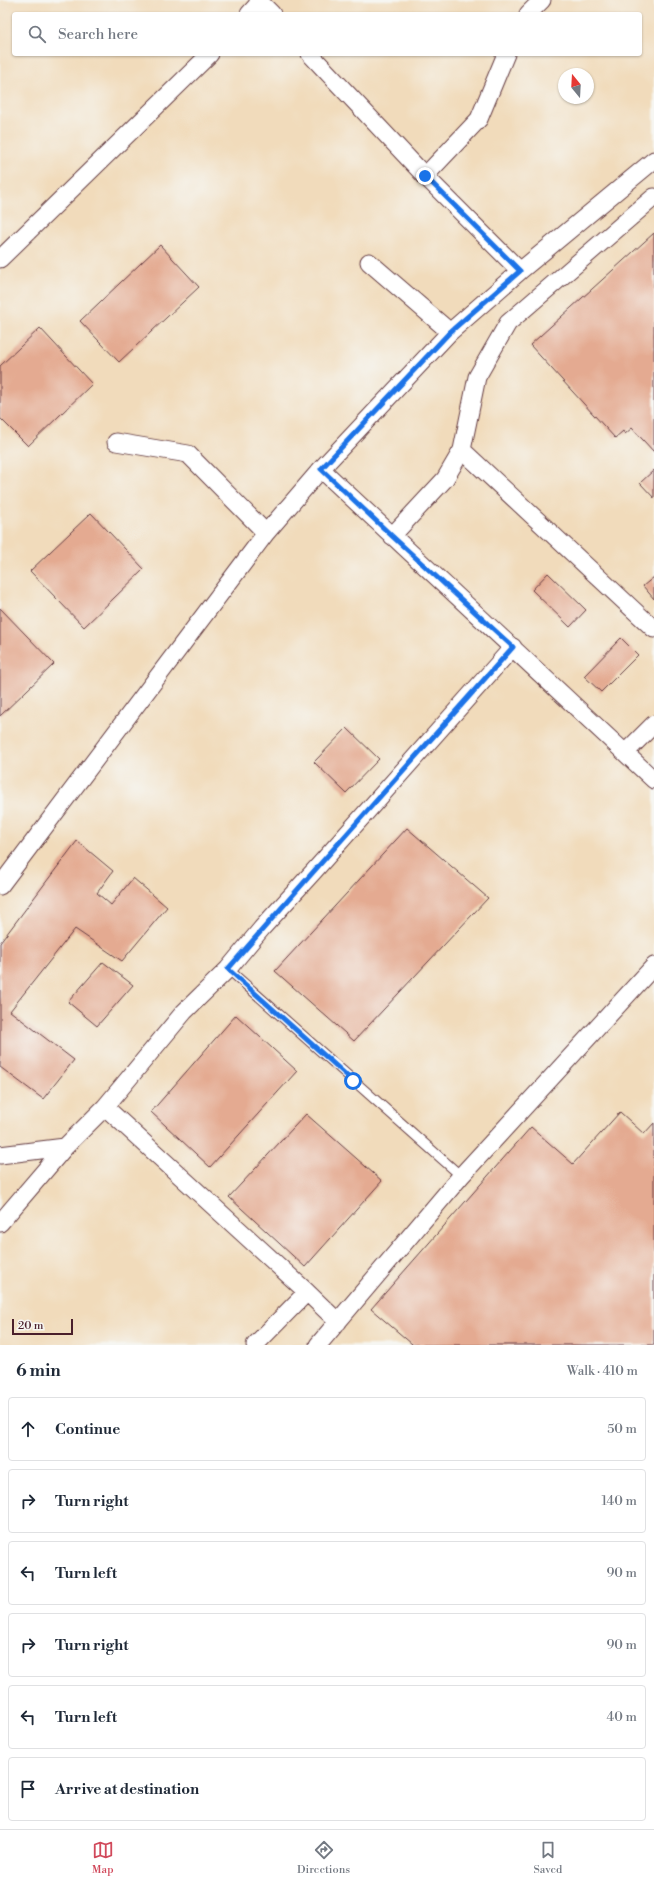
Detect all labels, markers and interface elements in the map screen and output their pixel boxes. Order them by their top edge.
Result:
search box [12,12,642,56]
icon: search [26,23,48,45]
text: Search here [58,25,138,44]
north arrow [558,68,594,104]
route end [416,167,434,185]
route start [344,1072,362,1090]
scale bar [12,1317,73,1336]
text: 20 m [18,1319,43,1333]
text: 6 min [16,1360,61,1382]
text: Walk · 410 m [567,1363,638,1379]
icon: ahead [17,1418,39,1440]
text: Continue [55,1420,120,1439]
text: 50 m [607,1421,637,1437]
icon: right [17,1490,39,1512]
text: Turn right [55,1492,129,1511]
text: 140 m [601,1493,637,1509]
icon: left [17,1562,39,1584]
text: Turn left [55,1564,117,1583]
text: 90 m [606,1565,637,1581]
icon: right [17,1634,39,1656]
text: Turn right [55,1636,129,1655]
text: 90 m [606,1637,637,1653]
icon: left [17,1706,39,1728]
text: Turn left [55,1708,117,1727]
text: 40 m [607,1709,637,1725]
icon: arrive [17,1778,39,1800]
text: Arrive at destination [55,1780,199,1799]
tab: Map [92,1839,114,1877]
tab: Directions [297,1839,350,1877]
tab: Saved [533,1839,562,1877]

